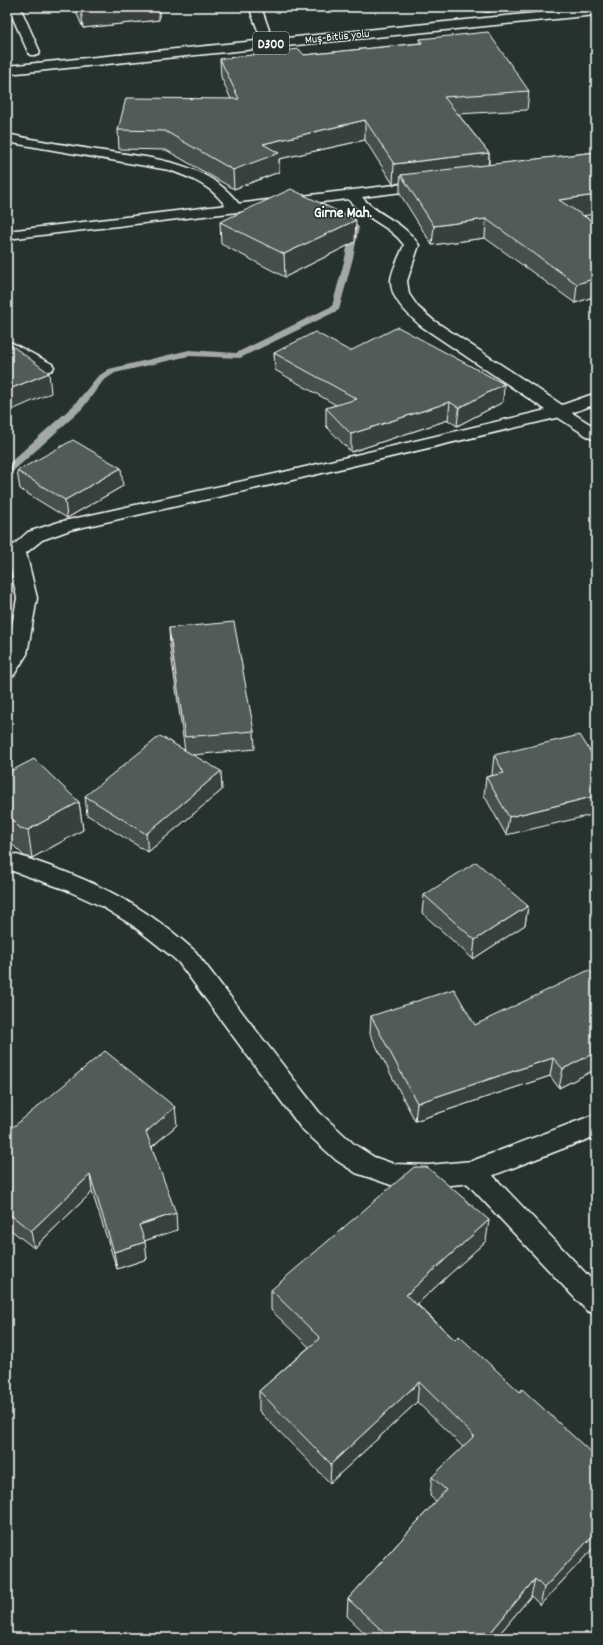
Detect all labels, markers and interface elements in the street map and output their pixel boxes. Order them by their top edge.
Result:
street label: Muş-Bitlis yolu [304,26,370,49]
road number: D300 [253,32,289,54]
district label: Girne Mah. [314,203,373,225]

